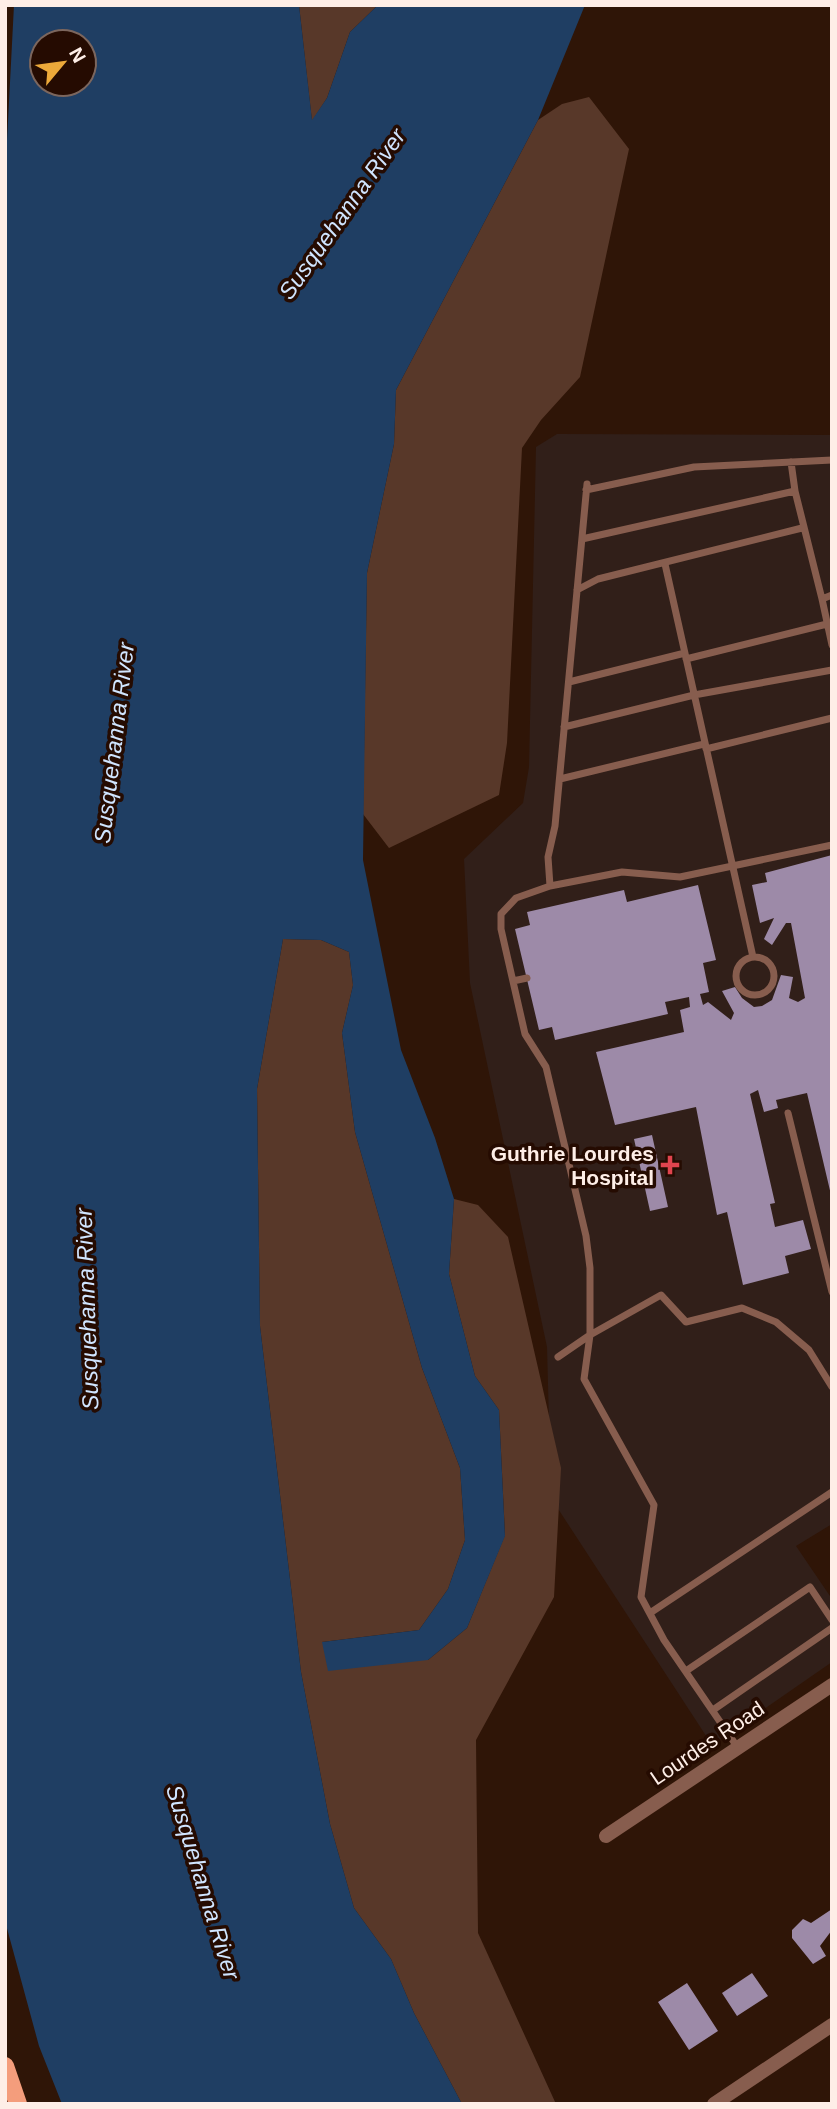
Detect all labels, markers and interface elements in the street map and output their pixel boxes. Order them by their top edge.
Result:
north arrow [28,28,98,98]
text: N [65,44,90,66]
water label: Susquehanna River [273,123,411,304]
water label: Susquehanna River [89,640,139,845]
place label: Guthrie Lourdes Hospital [491,1142,654,1189]
marker: Guthrie Lourdes Hospital [660,1155,680,1175]
water label: Susquehanna River [70,1206,104,1410]
street label: Lourdes Road [646,1697,768,1789]
water label: Susquehanna River [161,1782,245,1984]

